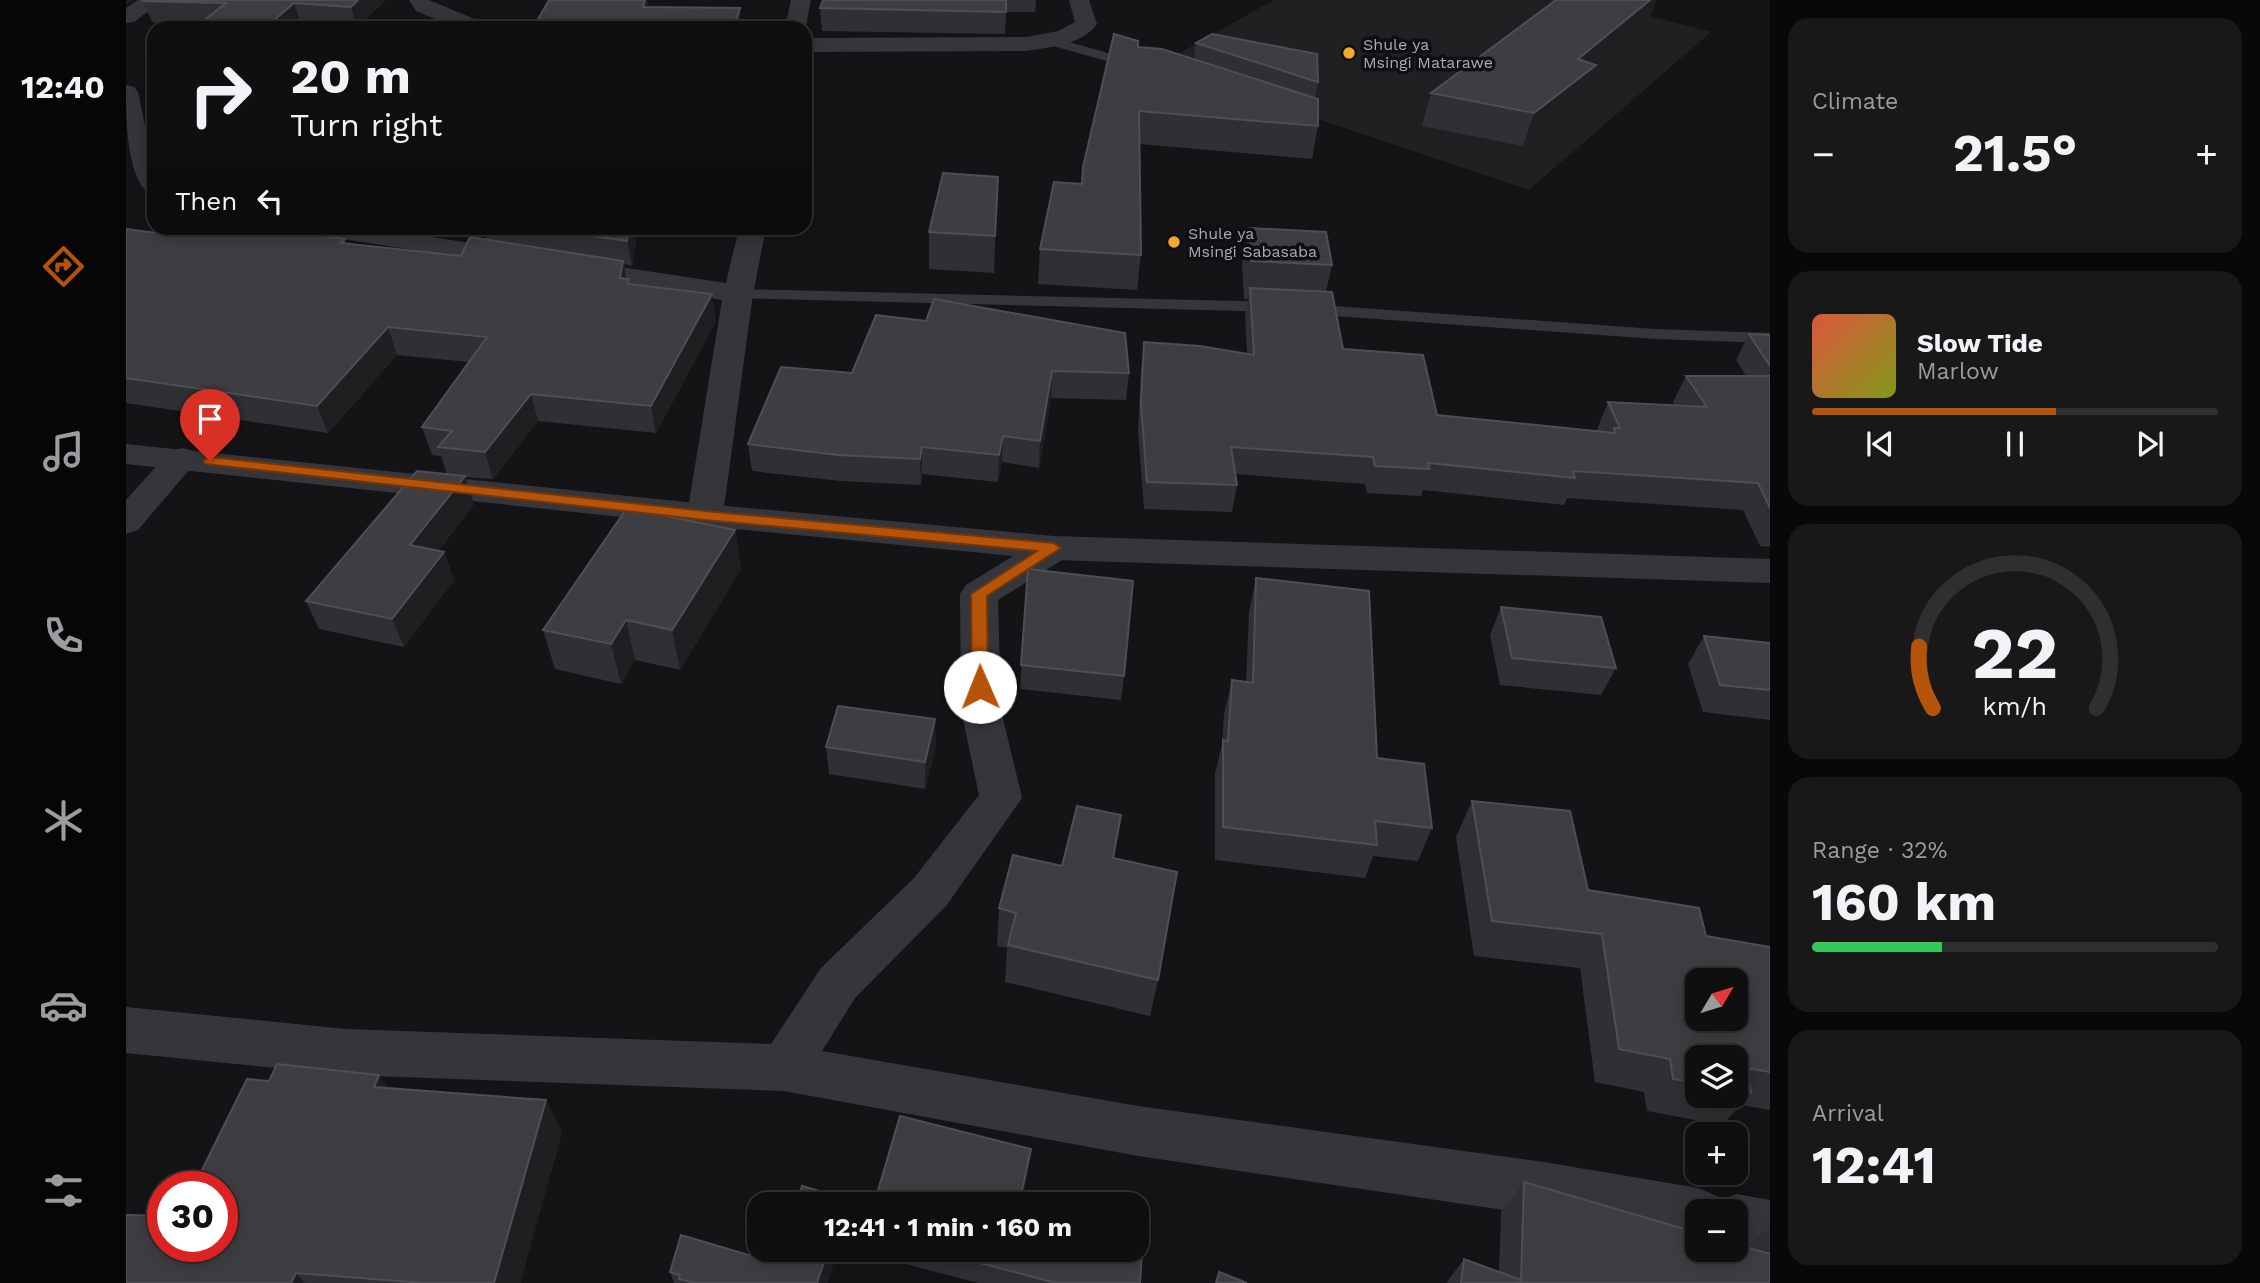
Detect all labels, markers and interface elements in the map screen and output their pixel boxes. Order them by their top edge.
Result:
place label: Shule ya Msingi Matarawe [1363,35,1493,72]
marker: Shule ya Msingi Matarawe [1341,45,1357,61]
text: 20 m [290,47,411,105]
icon: right [175,49,266,140]
text: 12:40 [21,68,105,106]
text: Climate [1812,88,1898,115]
text: Turn right [290,106,442,144]
text: 21.5° [1953,123,2077,184]
text: − [1812,132,1835,176]
text: + [2195,132,2218,176]
icon: left [251,182,289,220]
text: Then [175,186,237,216]
place label: Shule ya Msingi Sabasaba [1188,224,1317,261]
marker: Shule ya Msingi Sabasaba [1166,234,1182,250]
icon: directions [39,242,88,291]
text: Slow Tide [1917,328,2043,358]
text: Marlow [1917,358,1999,385]
pin [180,389,240,461]
icon: arrive [191,400,229,438]
icon: previous [1861,425,1899,463]
icon: pause [1996,425,2034,463]
icon: next [2131,425,2169,463]
icon: music [39,427,88,476]
text: 22 [1972,610,2058,696]
icon: phone [39,611,88,660]
position arrow [943,650,1017,724]
text: km/h [1983,691,2047,720]
icon: climate [39,796,88,845]
text: Range · 32% [1812,837,1947,864]
text: 160 km [1812,872,1996,933]
north arrow [1685,968,1748,1031]
map controls [1685,968,1748,1262]
icon: car [39,981,88,1030]
button: layers [1685,1045,1748,1108]
text: Arrival [1812,1100,1884,1127]
button: + [1685,1122,1748,1185]
text: 12:41 [1812,1135,1936,1196]
icon: filters [39,1166,88,1215]
speed limit sign: 30 [147,1171,238,1262]
button: − [1685,1199,1748,1262]
text: 12:41 · 1 min · 160 m [824,1212,1072,1242]

